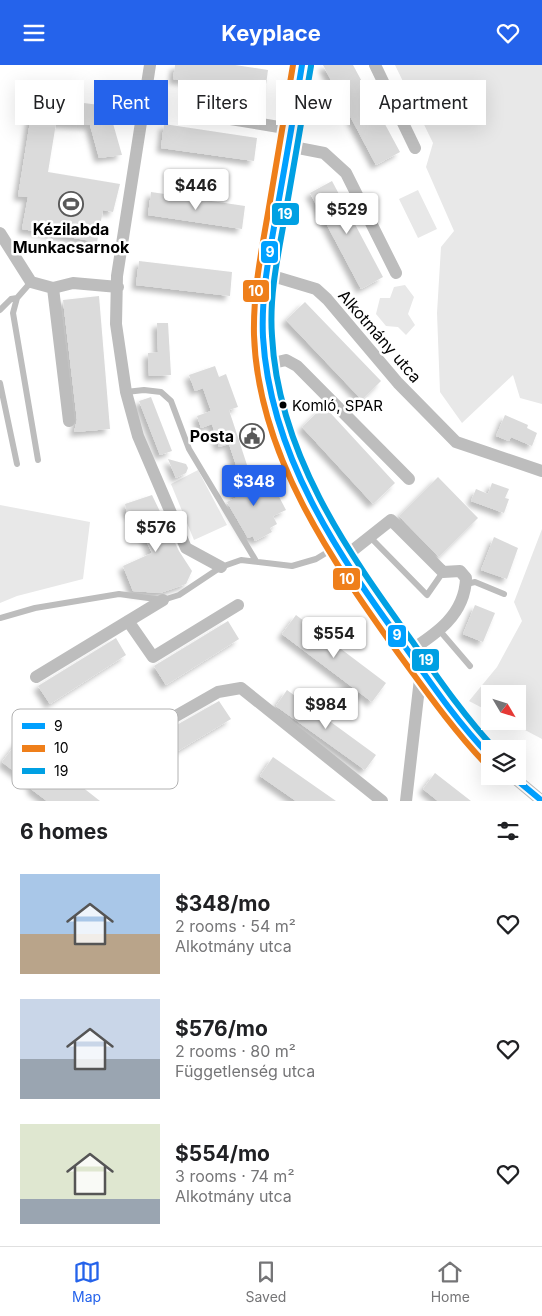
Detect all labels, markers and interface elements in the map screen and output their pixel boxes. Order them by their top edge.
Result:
icon: menu [20,19,48,47]
icon: heart [494,19,522,47]
text: Keyplace [221,20,321,46]
chip: Buy [15,80,84,125]
chip: Rent [94,80,168,125]
chip: Filters [178,80,266,125]
chip: New [276,80,350,125]
chip: Apartment [360,80,486,125]
pin: $446 [166,169,226,211]
text: $446 [175,175,217,195]
sports icon: Kézilabda Munkacsarnok [58,191,84,217]
pin: $529 [317,193,377,235]
text: $529 [326,199,368,219]
line badge: 19 [271,202,300,226]
text: 19 [277,205,293,222]
place label: Kézilabda Munkacsarnok [13,219,130,257]
line badge: 9 [260,240,279,264]
text: 9 [265,243,275,260]
line badge: 10 [242,279,270,303]
text: 10 [248,282,264,299]
street label: Alkotmány utca [334,285,426,387]
place label: Komló, SPAR [292,396,383,415]
marker: Komló, SPAR [278,400,288,410]
public building icon: Posta [239,423,265,449]
place label: Posta [190,426,234,446]
pin: $348 [224,465,284,507]
text: $348 [233,471,275,491]
pin: $576 [126,511,186,553]
text: $576 [136,517,176,537]
line badge: 10 [332,567,361,591]
text: 10 [339,570,355,587]
pin: $554 [304,617,364,659]
text: $554 [313,623,355,643]
line badge: 9 [387,624,407,648]
text: 9 [392,626,402,643]
line badge: 19 [411,648,440,672]
text: 19 [418,651,434,668]
north arrow [481,685,526,730]
map controls [481,685,526,785]
pin: $984 [296,687,356,730]
text: $984 [305,694,347,714]
legend [12,709,178,789]
text: 9 [54,717,63,734]
text: 10 [54,739,69,756]
button: layers [481,740,526,785]
text: 19 [54,762,68,779]
icon: filters [494,817,522,845]
text: 6 homes [20,819,108,844]
text: $348/mo [175,891,270,916]
icon: home [60,894,120,954]
icon: heart [494,910,522,938]
text: 2 rooms · 54 m² [175,916,296,936]
text: Alkotmány utca [175,936,292,956]
text: $576/mo [175,1016,268,1041]
icon: home [60,1019,120,1079]
icon: heart [494,1035,522,1063]
text: 2 rooms · 80 m² [175,1041,296,1061]
text: Függetlenség utca [175,1061,315,1081]
text: $554/mo [175,1141,270,1166]
icon: home [60,1144,120,1204]
icon: heart [494,1160,522,1188]
text: 3 rooms · 74 m² [175,1166,294,1186]
text: Alkotmány utca [175,1186,292,1206]
tab: Map [72,1258,101,1305]
tab: Saved [245,1258,286,1305]
tab: Home [431,1258,470,1305]

